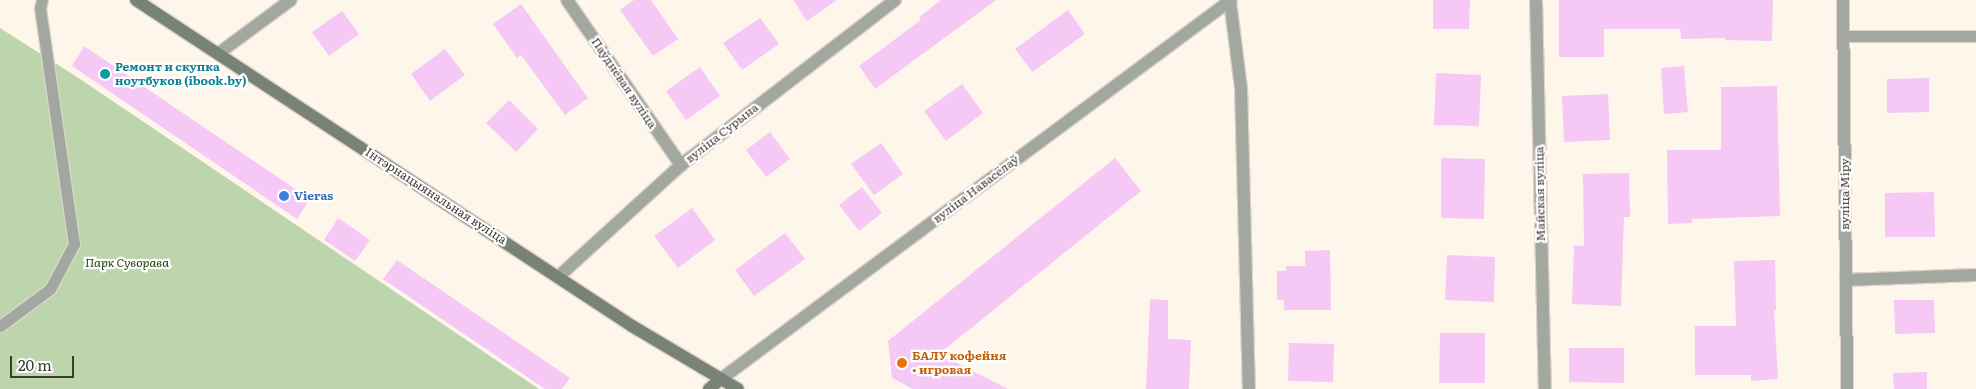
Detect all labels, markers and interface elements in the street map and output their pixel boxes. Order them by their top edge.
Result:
street label: Паўднёвая вуліца [588,35,660,131]
place label: Ремонт и скупка ноутбуков (ibook.by) [115,60,246,88]
marker: Ремонт и скупка ноутбуков (ibook.by) [99,68,111,80]
street label: вуліца Сурына [683,100,761,166]
street label: Інтэрнацыянальная вуліца [363,145,509,247]
street label: Майская вуліца [1532,146,1548,242]
street label: вуліца Навасёлаў [930,152,1022,226]
street label: вуліца Міру [1838,158,1852,230]
place label: Vieras [294,189,333,203]
marker: Vieras [278,190,290,202]
park label: Парк Суворава [85,256,169,270]
scale bar [12,346,76,378]
place label: БАЛУ кофейня • игровая [912,349,1006,377]
text: 20 m [18,353,52,376]
marker: БАЛУ кофейня • игровая [896,357,908,369]

